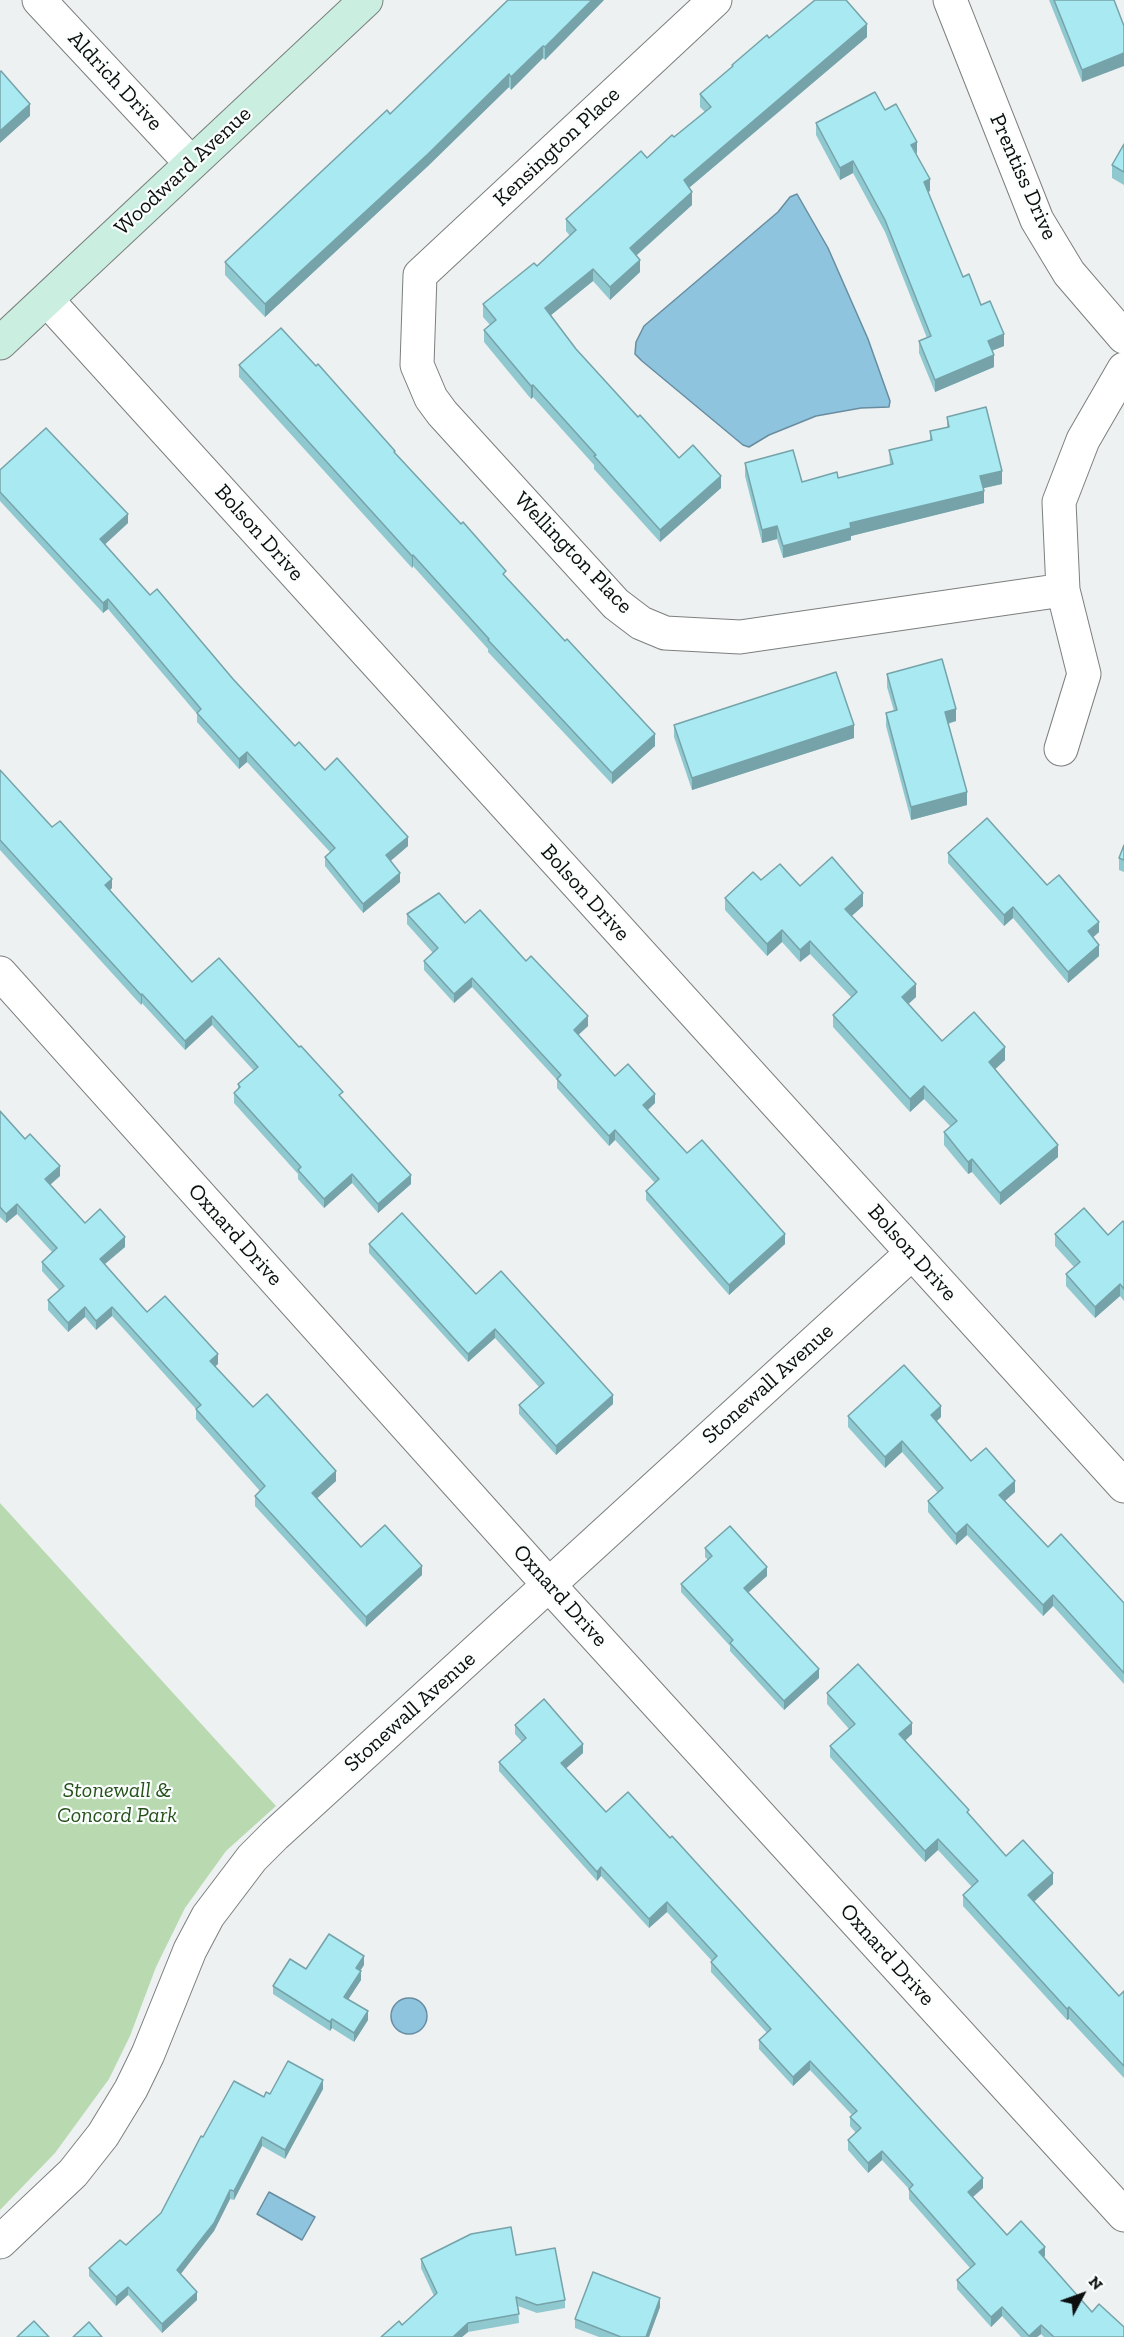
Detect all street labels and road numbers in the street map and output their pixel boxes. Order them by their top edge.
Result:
street label: Aldrich Drive [62,26,168,136]
street label: Kensington Place [488,82,626,212]
street label: Woodward Avenue [109,101,257,241]
street label: Prentiss Drive [983,110,1063,244]
street label: Bolson Drive [209,479,309,587]
street label: Wellington Place [508,487,638,619]
street label: Bolson Drive [535,839,635,947]
street label: Oxnard Drive [182,1178,288,1292]
street label: Bolson Drive [862,1199,962,1307]
street label: Stonewall Avenue [697,1318,839,1450]
street label: Oxnard Drive [507,1539,613,1653]
street label: Stonewall Avenue [339,1646,481,1778]
street label: Oxnard Drive [834,1898,940,2012]

